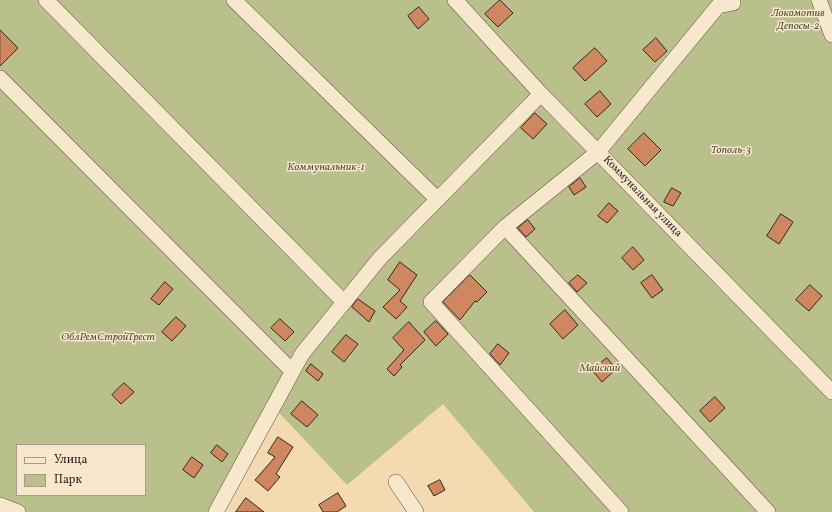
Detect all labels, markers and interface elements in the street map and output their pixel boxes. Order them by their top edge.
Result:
park label: Локомотив Депосы-2 [771,7,825,33]
park label: Тополь-3 [711,144,751,158]
street label: Коммунальная улица [600,154,684,240]
park label: Коммунальник-1 [287,161,365,175]
park label: ОблРемСтройТрест [61,331,155,345]
park label: Майский [580,362,620,376]
legend [16,444,146,496]
text: Улица [54,452,87,468]
text: Парк [54,472,82,488]

